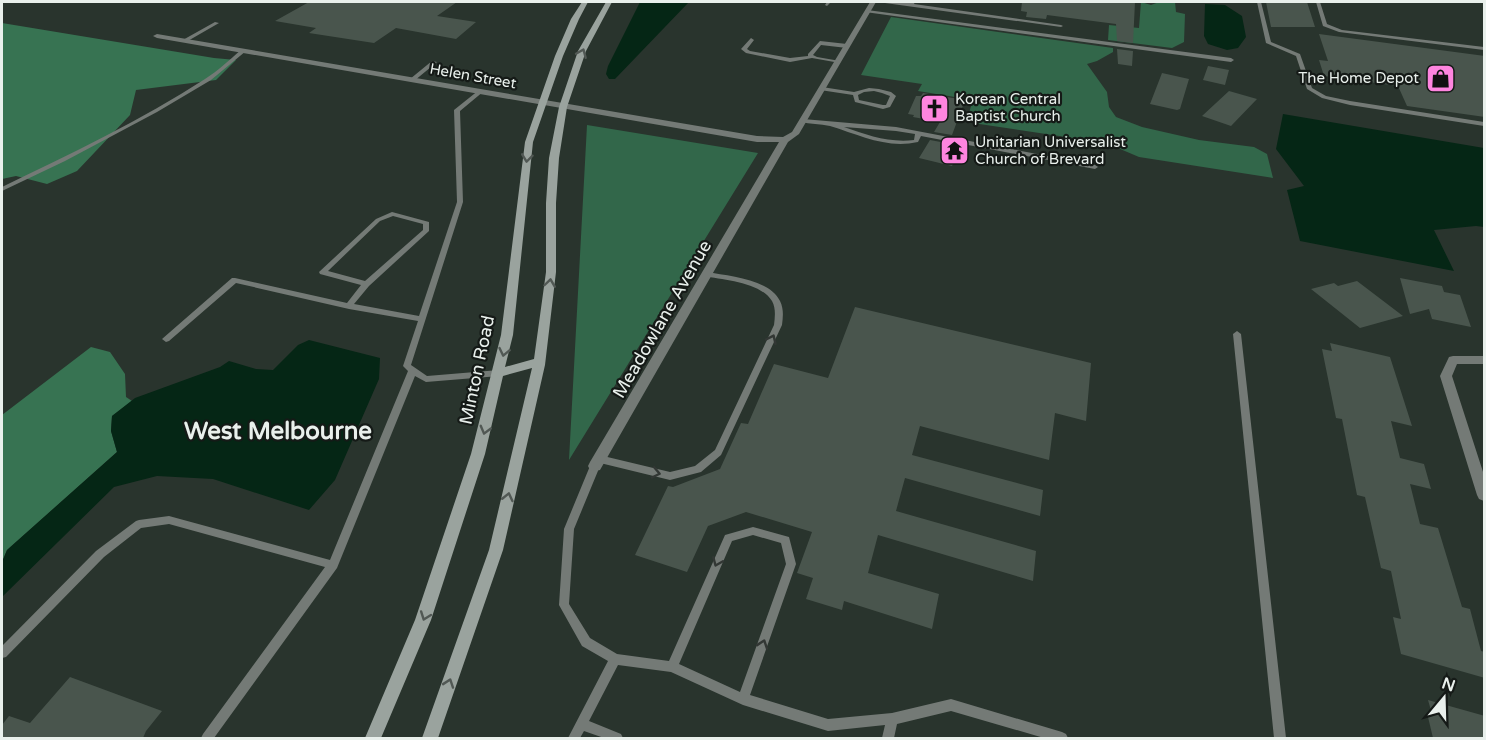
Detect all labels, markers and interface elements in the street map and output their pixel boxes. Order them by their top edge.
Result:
one-way arrow [575,48,587,59]
street label: Helen Street [428,60,518,93]
shop icon: The Home Depot [1424,62,1456,94]
place label: The Home Depot [1298,69,1419,87]
place label: Korean Central Baptist Church [955,90,1061,125]
church icon: Korean Central Baptist Church [918,92,950,124]
place label: Unitarian Universalist Church of Brevard [975,133,1126,168]
temple icon: Unitarian Universalist Church of Brevard [938,135,970,167]
one-way arrow [521,154,534,163]
street label: Meadowlane Avenue [608,236,716,402]
one-way arrow [543,278,555,288]
street label: Minton Road [455,313,499,427]
one-way arrow [764,335,776,346]
one-way arrow [498,347,511,357]
district label: West Melbourne [184,417,372,446]
one-way arrow [479,425,492,435]
one-way arrow [651,466,661,479]
one-way arrow [501,493,514,503]
one-way arrow [712,556,724,567]
one-way arrow [419,610,432,620]
one-way arrow [755,639,768,649]
north arrow [1414,668,1474,728]
text: N [1439,673,1458,696]
one-way arrow [442,678,455,689]

